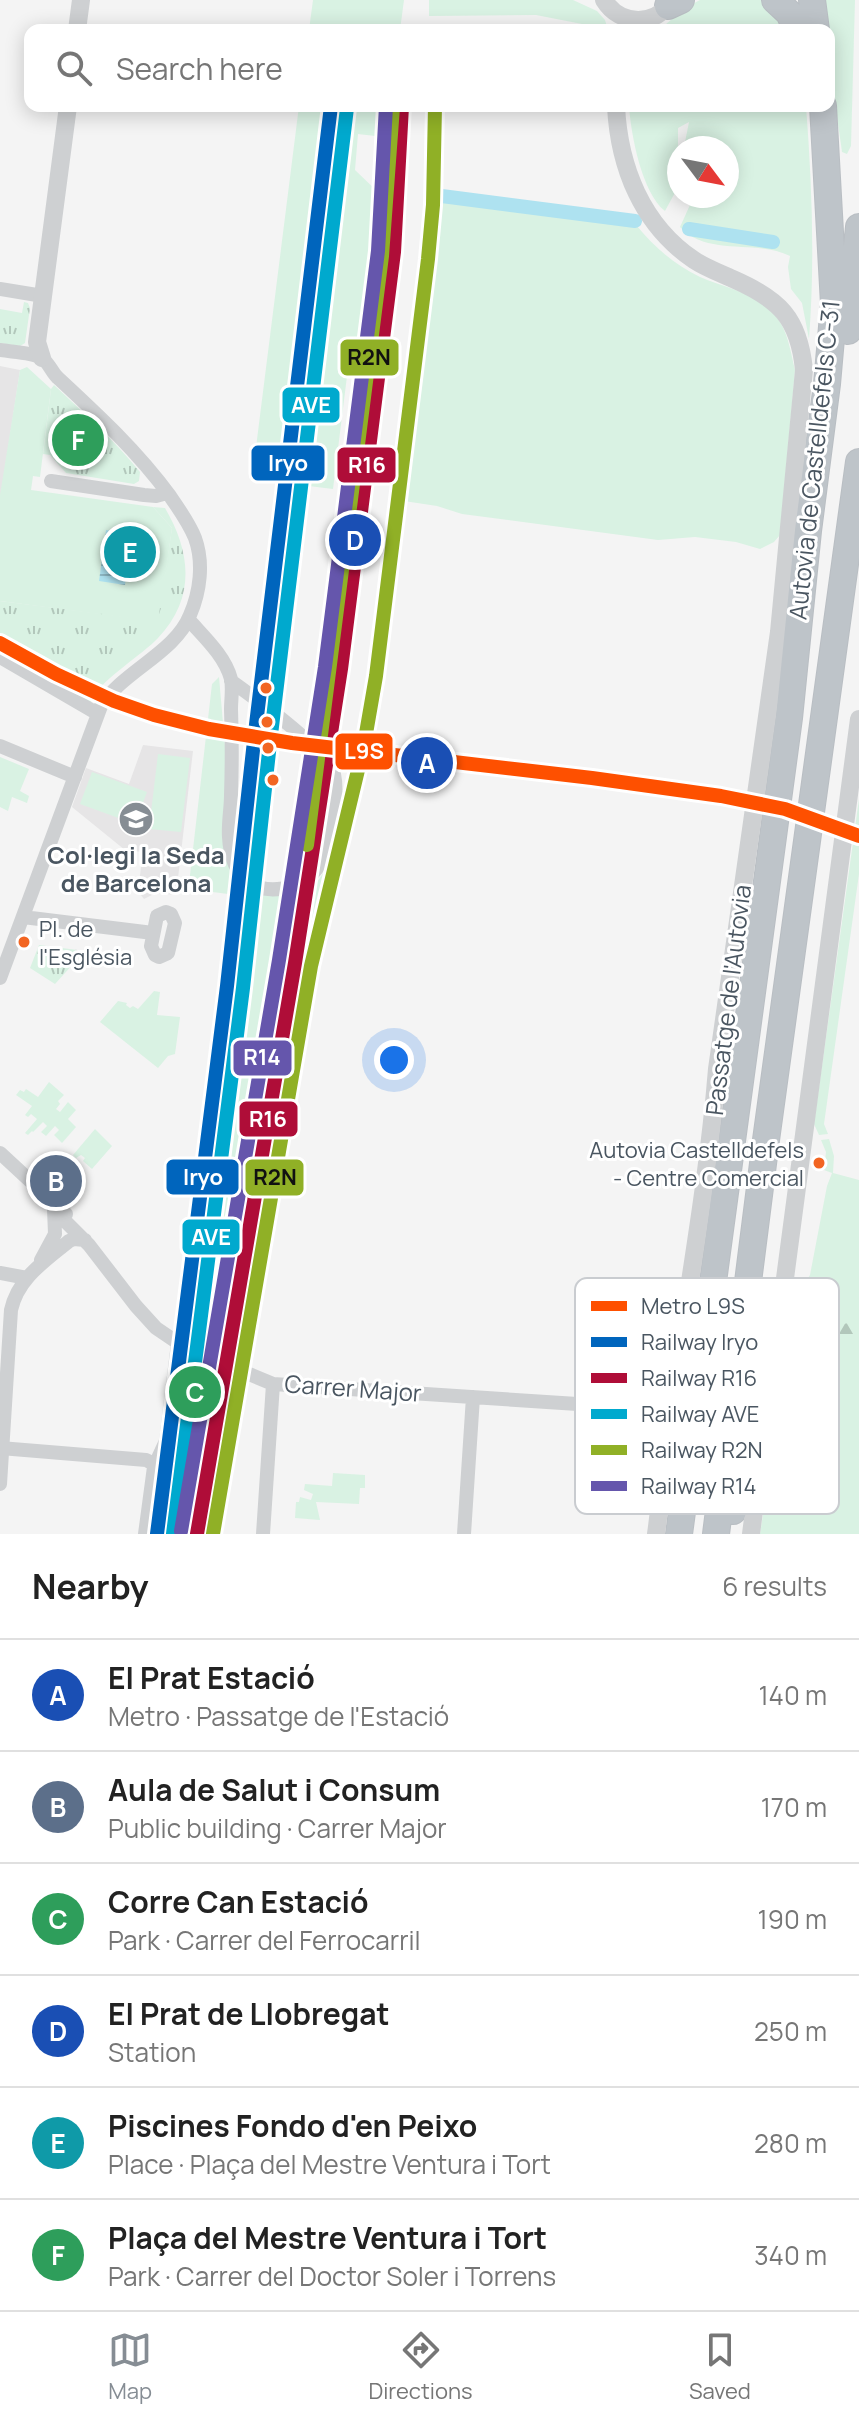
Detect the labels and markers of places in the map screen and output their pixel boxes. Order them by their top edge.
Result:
pin: F [52,410,104,470]
pin: D [329,510,381,570]
pin: E [104,522,156,582]
unlabelled marker [258,680,274,696]
unlabelled marker [259,714,275,730]
pin: A [401,733,453,793]
unlabelled marker [260,740,276,756]
unlabelled marker [265,772,281,788]
school or university icon: Col·legi la Seda de Barcelona [117,800,155,838]
place label: Col·legi la Seda de Barcelona [47,838,225,899]
place label: Pl. de l'Església [39,914,132,972]
marker: Pl. de l'Església [16,934,32,950]
place label: Autovia Castelldefels - Centre Comercial [589,1135,804,1193]
pin: B [30,1151,82,1211]
marker: Autovia Castelldefels - Centre Comercial [811,1155,827,1171]
pin: C [169,1362,221,1422]

